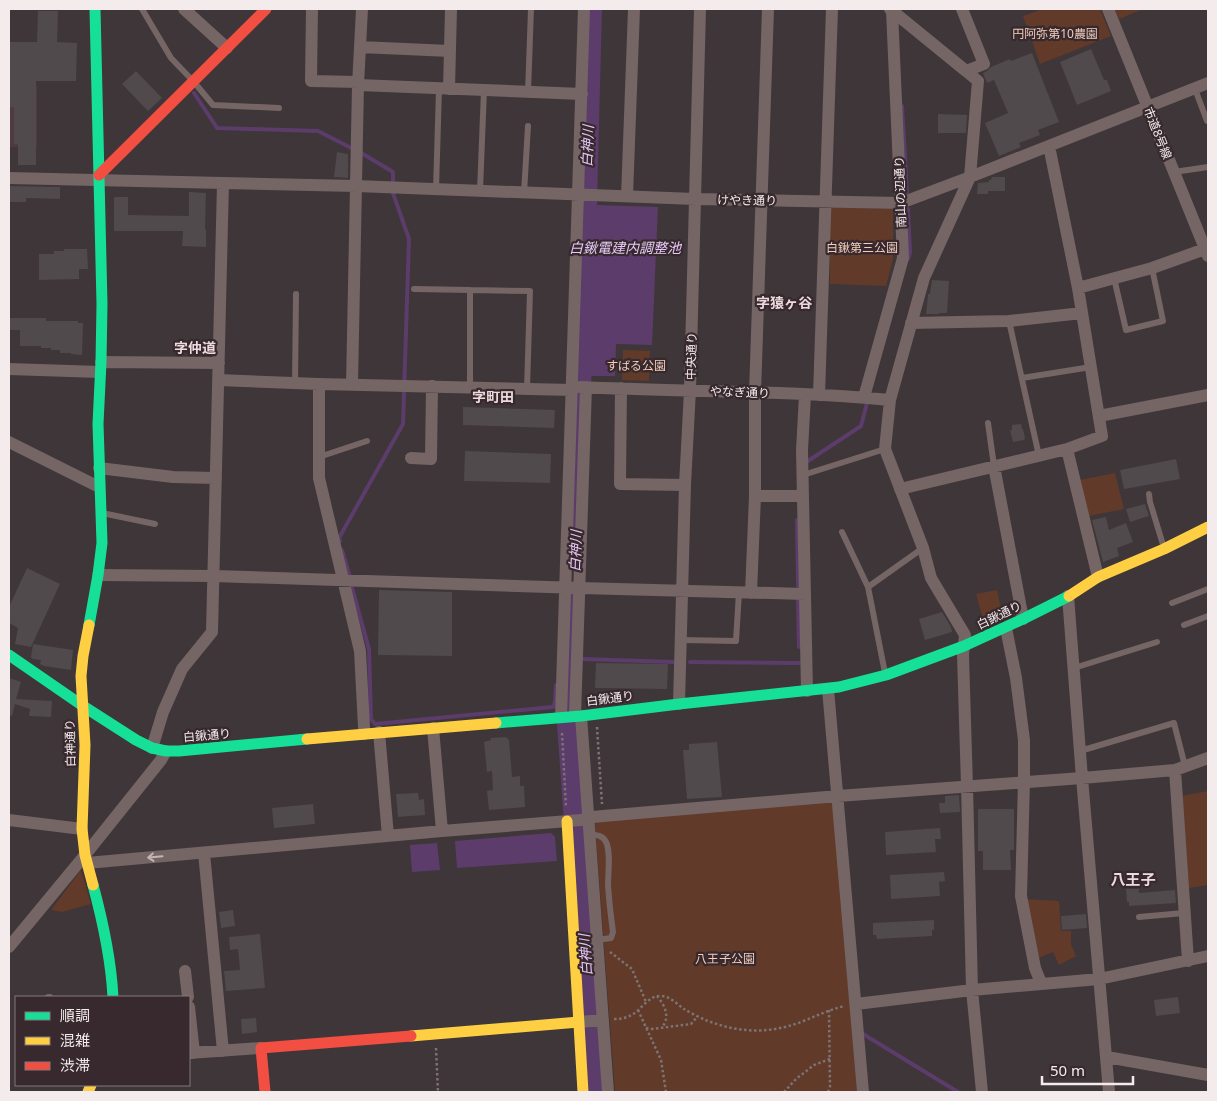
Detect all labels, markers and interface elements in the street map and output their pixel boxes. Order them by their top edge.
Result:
park label: 円阿弥第10農園 [1012,25,1098,42]
street label: 市道8号線 [1140,104,1176,162]
water label: 白神川 [577,123,597,167]
street label: 南山の辺通り [890,156,910,228]
street label: けやき通り [717,191,777,209]
water label: 白鍬電建内調整池 [569,238,683,257]
park label: 白鍬第三公園 [826,239,898,256]
district label: 字猿ヶ谷 [756,293,813,312]
street label: 中央通り [682,332,700,380]
district label: 字仲道 [174,338,216,357]
park label: すばる公園 [606,357,666,374]
street label: やなぎ通り [710,382,770,402]
district label: 字町田 [472,387,514,406]
water label: 白神川 [565,528,585,572]
street label: 白鍬通り [974,597,1024,633]
street label: 白鍬通り [585,687,635,709]
street label: 白神通り [61,719,79,767]
street label: 白鍬通り [182,724,232,746]
one-way arrow [147,852,163,862]
district label: 八王子 [1110,869,1156,889]
water label: 白神川 [574,931,596,977]
park label: 八王子公園 [695,950,755,967]
legend [15,996,190,1086]
text: 順調 [60,1005,90,1025]
text: 混雑 [60,1030,90,1050]
scale bar [1042,1054,1133,1086]
text: 渋滞 [60,1055,90,1075]
text: 50 m [1050,1060,1085,1080]

